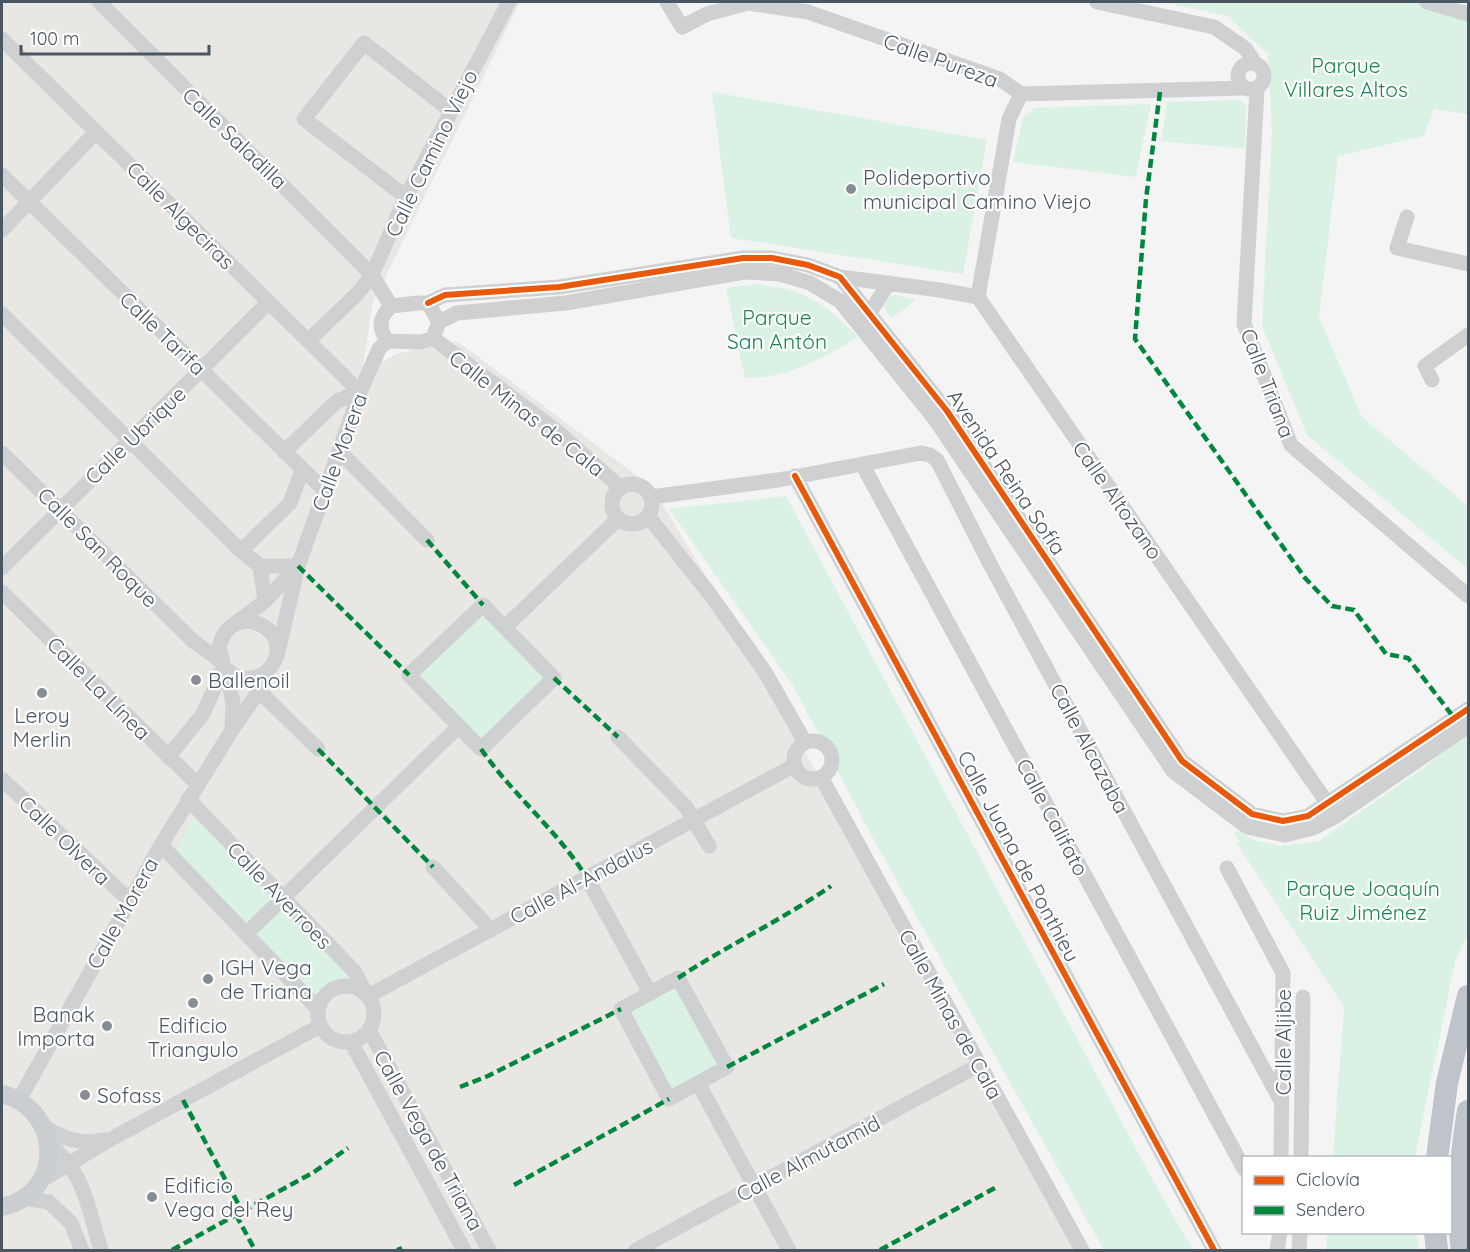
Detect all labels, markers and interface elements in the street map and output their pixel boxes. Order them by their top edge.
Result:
scale bar [21,18,208,56]
text: 100 m [30,27,79,50]
street label: Calle Pureza [880,27,1002,93]
park label: Parque Villares Altos [1284,52,1408,102]
street label: Calle Camino Viejo [379,65,483,241]
street label: Calle Saladilla [177,82,293,194]
street label: Calle Algeciras [122,156,240,274]
place label: Polideportivo municipal Camino Viejo [863,164,1091,214]
marker: Polideportivo municipal Camino Viejo [844,182,858,196]
street label: Calle Tarifa [115,286,211,380]
park label: Parque San Antón [727,304,827,354]
street label: Calle Triana [1235,325,1301,441]
street label: Calle Minas de Cala [444,344,610,482]
street label: Calle Ubrique [79,380,191,490]
street label: Avenida Reina Sofía [942,384,1072,560]
street label: Calle Morera [306,389,372,515]
street label: Calle Altozano [1068,436,1168,564]
street label: Calle San Roque [33,482,163,612]
street label: Calle La Línea [42,631,156,745]
place label: Ballenoil [208,667,290,693]
marker: Ballenoil [189,673,203,687]
street label: Calle Alcazaba [1045,679,1135,817]
marker: Leroy Merlin [35,686,49,700]
place label: Leroy Merlin [13,702,71,752]
street label: Calle Juana de Ponthieu [952,746,1086,966]
street label: Calle Califato [1011,754,1095,880]
street label: Calle Olvera [14,790,116,890]
street label: Calle Al-Andalus [505,832,657,930]
street label: Calle Averroes [222,836,338,954]
street label: Calle Morera [81,853,163,973]
park label: Parque Joaquín Ruiz Jiménez [1286,875,1440,925]
street label: Calle Minas de Cala [894,925,1008,1103]
place label: IGH Vega de Triana [220,954,312,1004]
marker: IGH Vega de Triana [201,972,215,986]
street label: Calle Aljibe [1270,989,1296,1095]
marker: Edificio Triangulo [186,996,200,1010]
place label: Banak Importa [17,1001,95,1051]
place label: Edificio Triangulo [147,1012,239,1062]
marker: Banak Importa [100,1019,114,1033]
street label: Calle Vega de Triana [369,1045,489,1235]
place label: Sofass [97,1082,161,1108]
marker: Sofass [78,1088,92,1102]
street label: Calle Almutamid [732,1109,884,1207]
legend [1242,1156,1452,1234]
text: Ciclovía [1296,1168,1360,1191]
place label: Edificio Vega del Rey [164,1172,294,1222]
marker: Edificio Vega del Rey [145,1190,159,1204]
text: Sendero [1296,1198,1365,1221]

